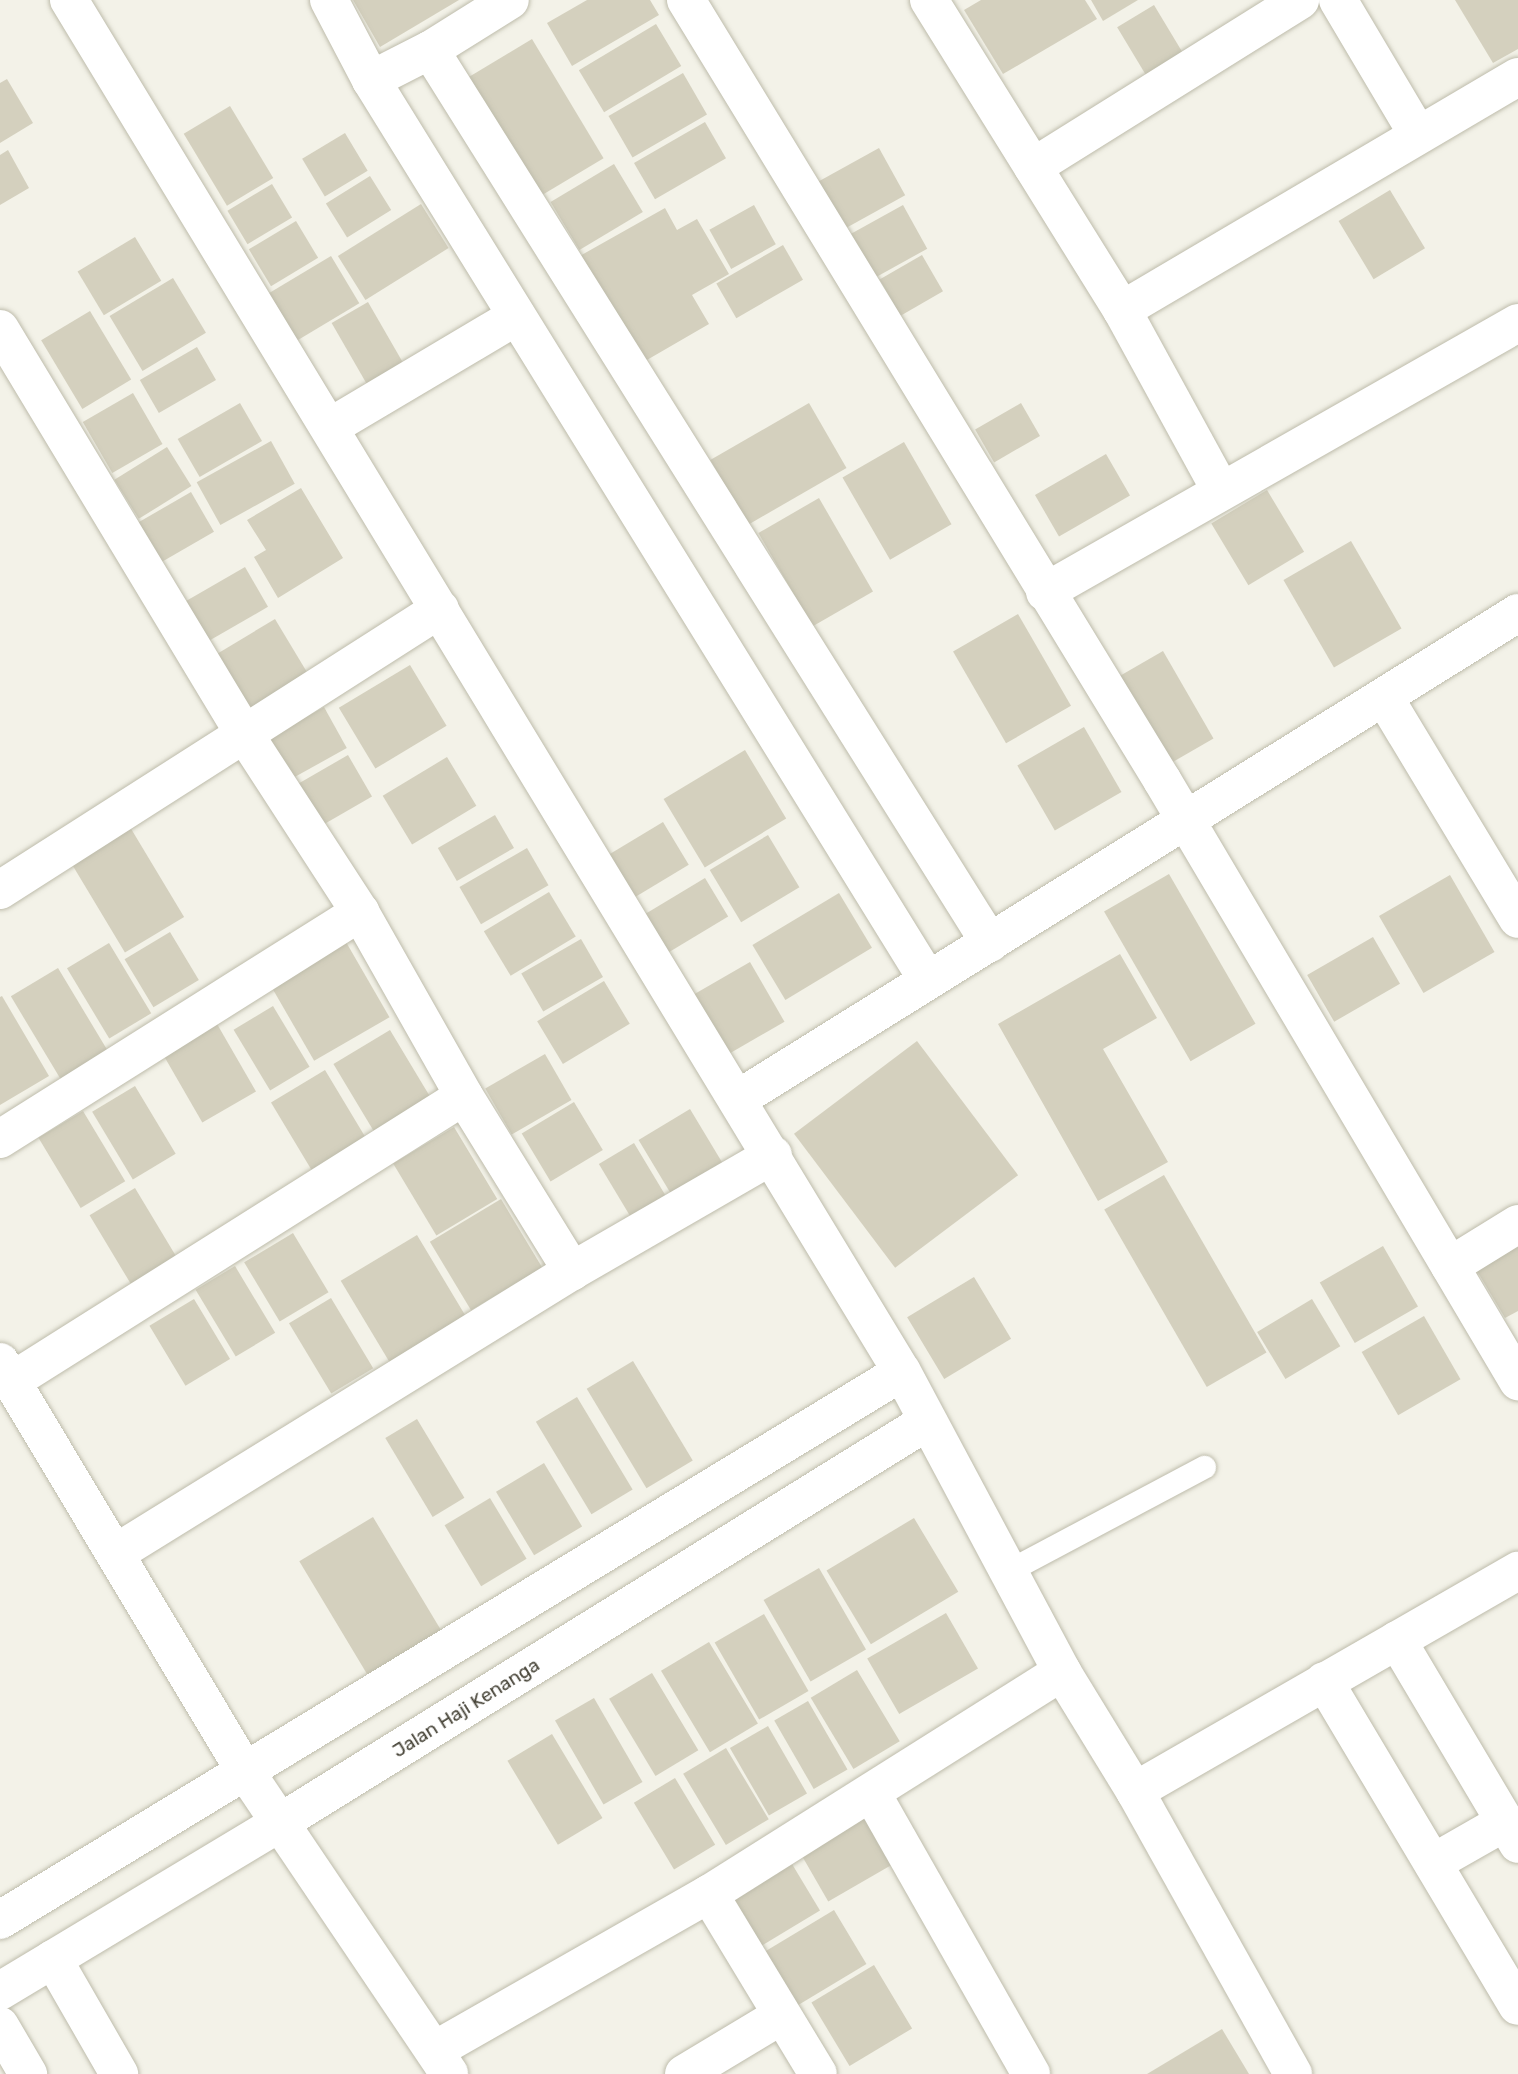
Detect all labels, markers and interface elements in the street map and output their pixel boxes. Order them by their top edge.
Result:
street label: Jalan Haji Kenanga [388,1654,544,1762]

